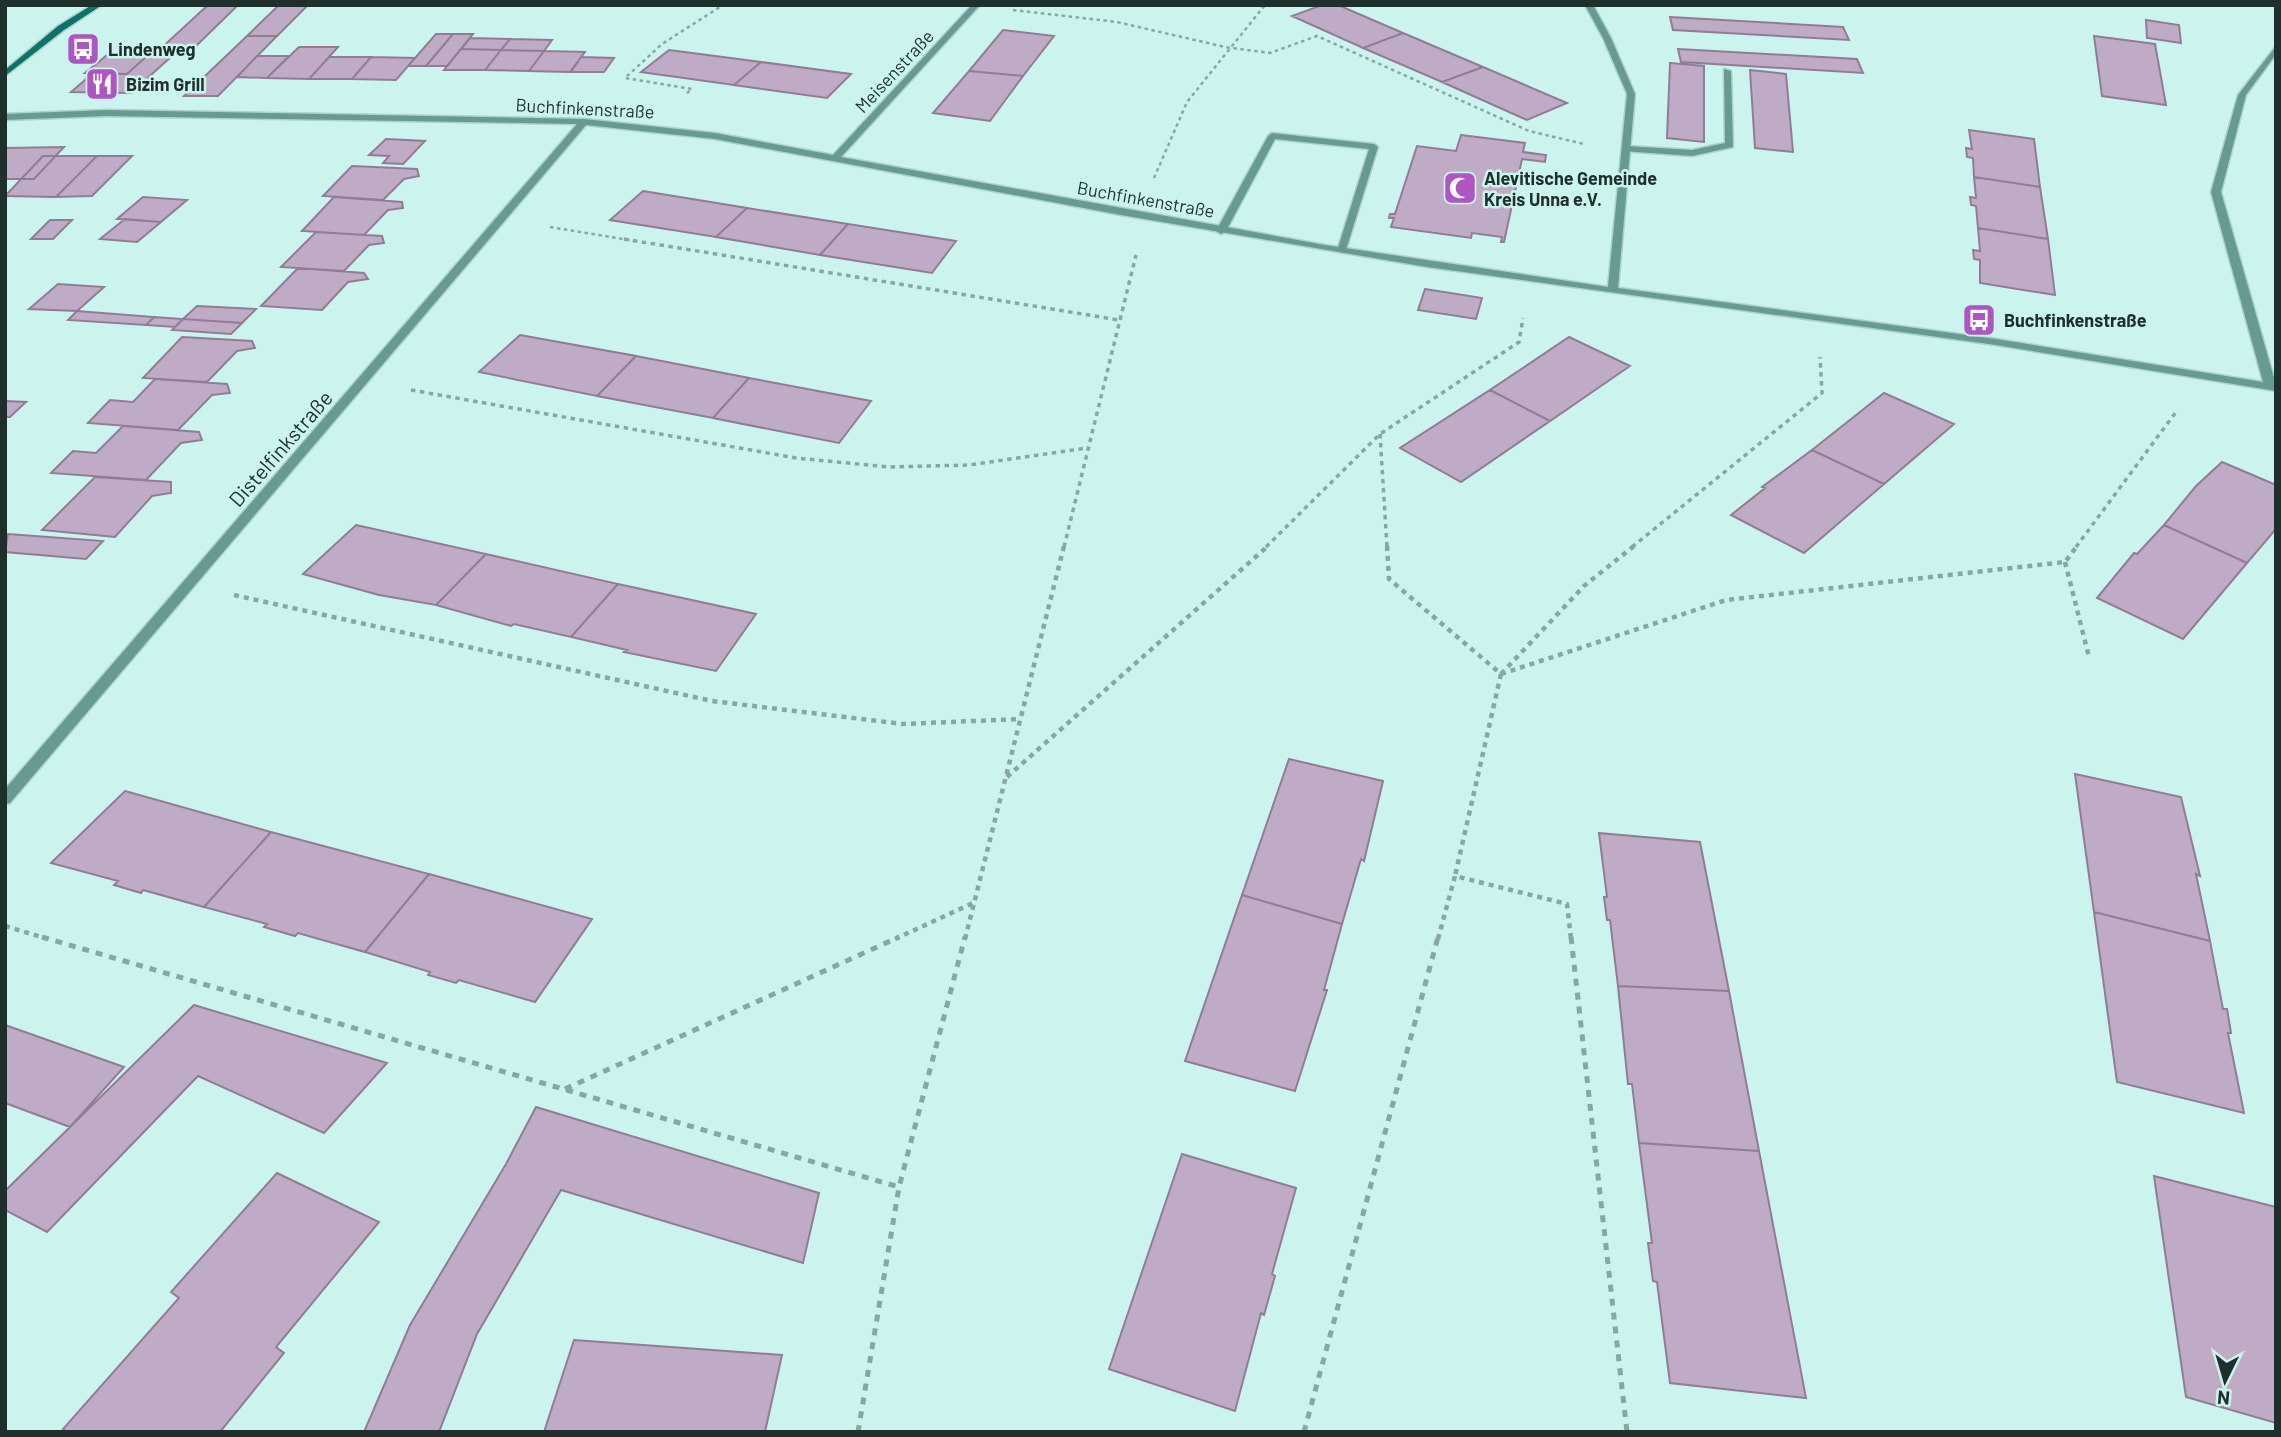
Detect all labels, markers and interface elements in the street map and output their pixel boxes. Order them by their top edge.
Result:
street label: Meisenstraße [850,25,938,117]
bus stop icon: Lindenweg [64,30,102,68]
place label: Lindenweg [108,38,195,60]
restaurant icon: Bizim Grill [83,65,121,103]
place label: Bizim Grill [126,73,205,95]
street label: Buchfinkenstraße [515,93,655,123]
place label: Alevitische Gemeinde Kreis Unna e.V. [1484,167,1657,210]
mosque icon: Alevitische Gemeinde Kreis Unna e.V. [1441,169,1479,207]
street label: Buchfinkenstraße [1076,176,1216,222]
bus stop icon: Buchfinkenstraße [1960,301,1998,339]
place label: Buchfinkenstraße [2004,309,2147,331]
street label: Distelfinkstraße [223,385,337,511]
north arrow [2190,1346,2260,1416]
text: N [2216,1386,2231,1410]

